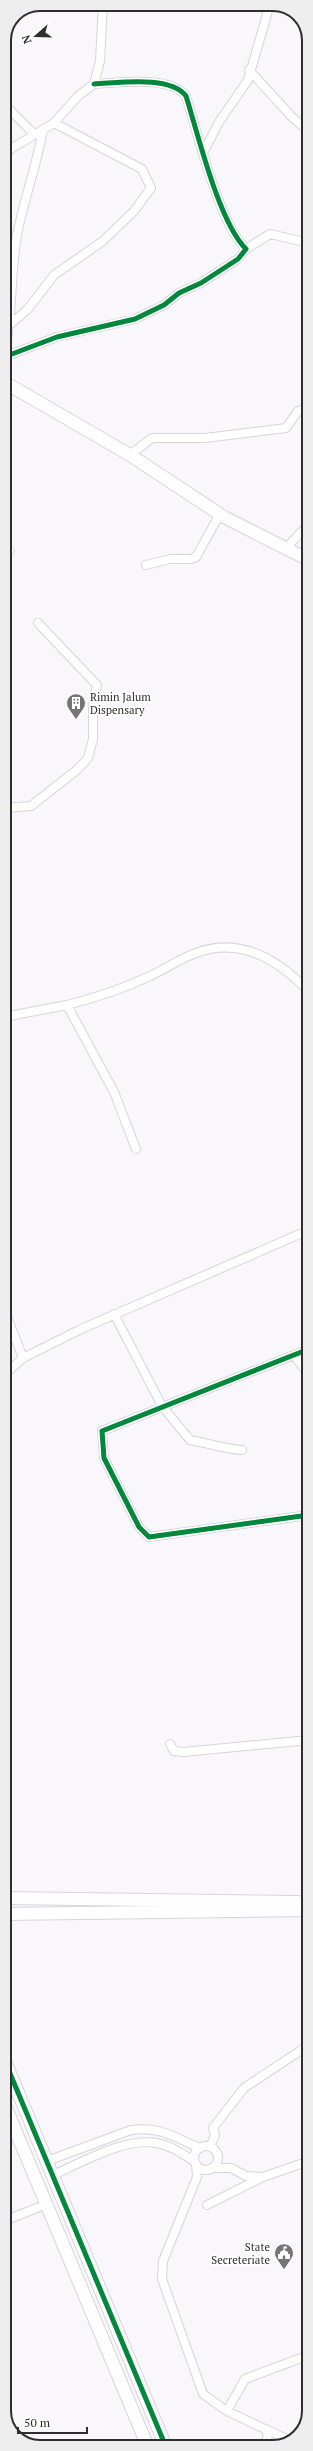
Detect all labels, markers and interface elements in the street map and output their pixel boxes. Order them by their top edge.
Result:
north arrow [16,16,56,56]
text: N [18,32,35,46]
place label: Rimin Jalum Dispensary [90,690,151,717]
building icon: Rimin Jalum Dispensary [65,692,87,720]
place label: State Secreteriate [211,2240,270,2267]
public building icon: State Secreteriate [273,2242,295,2270]
scale bar [18,2409,87,2435]
text: 50 m [24,2415,51,2430]

